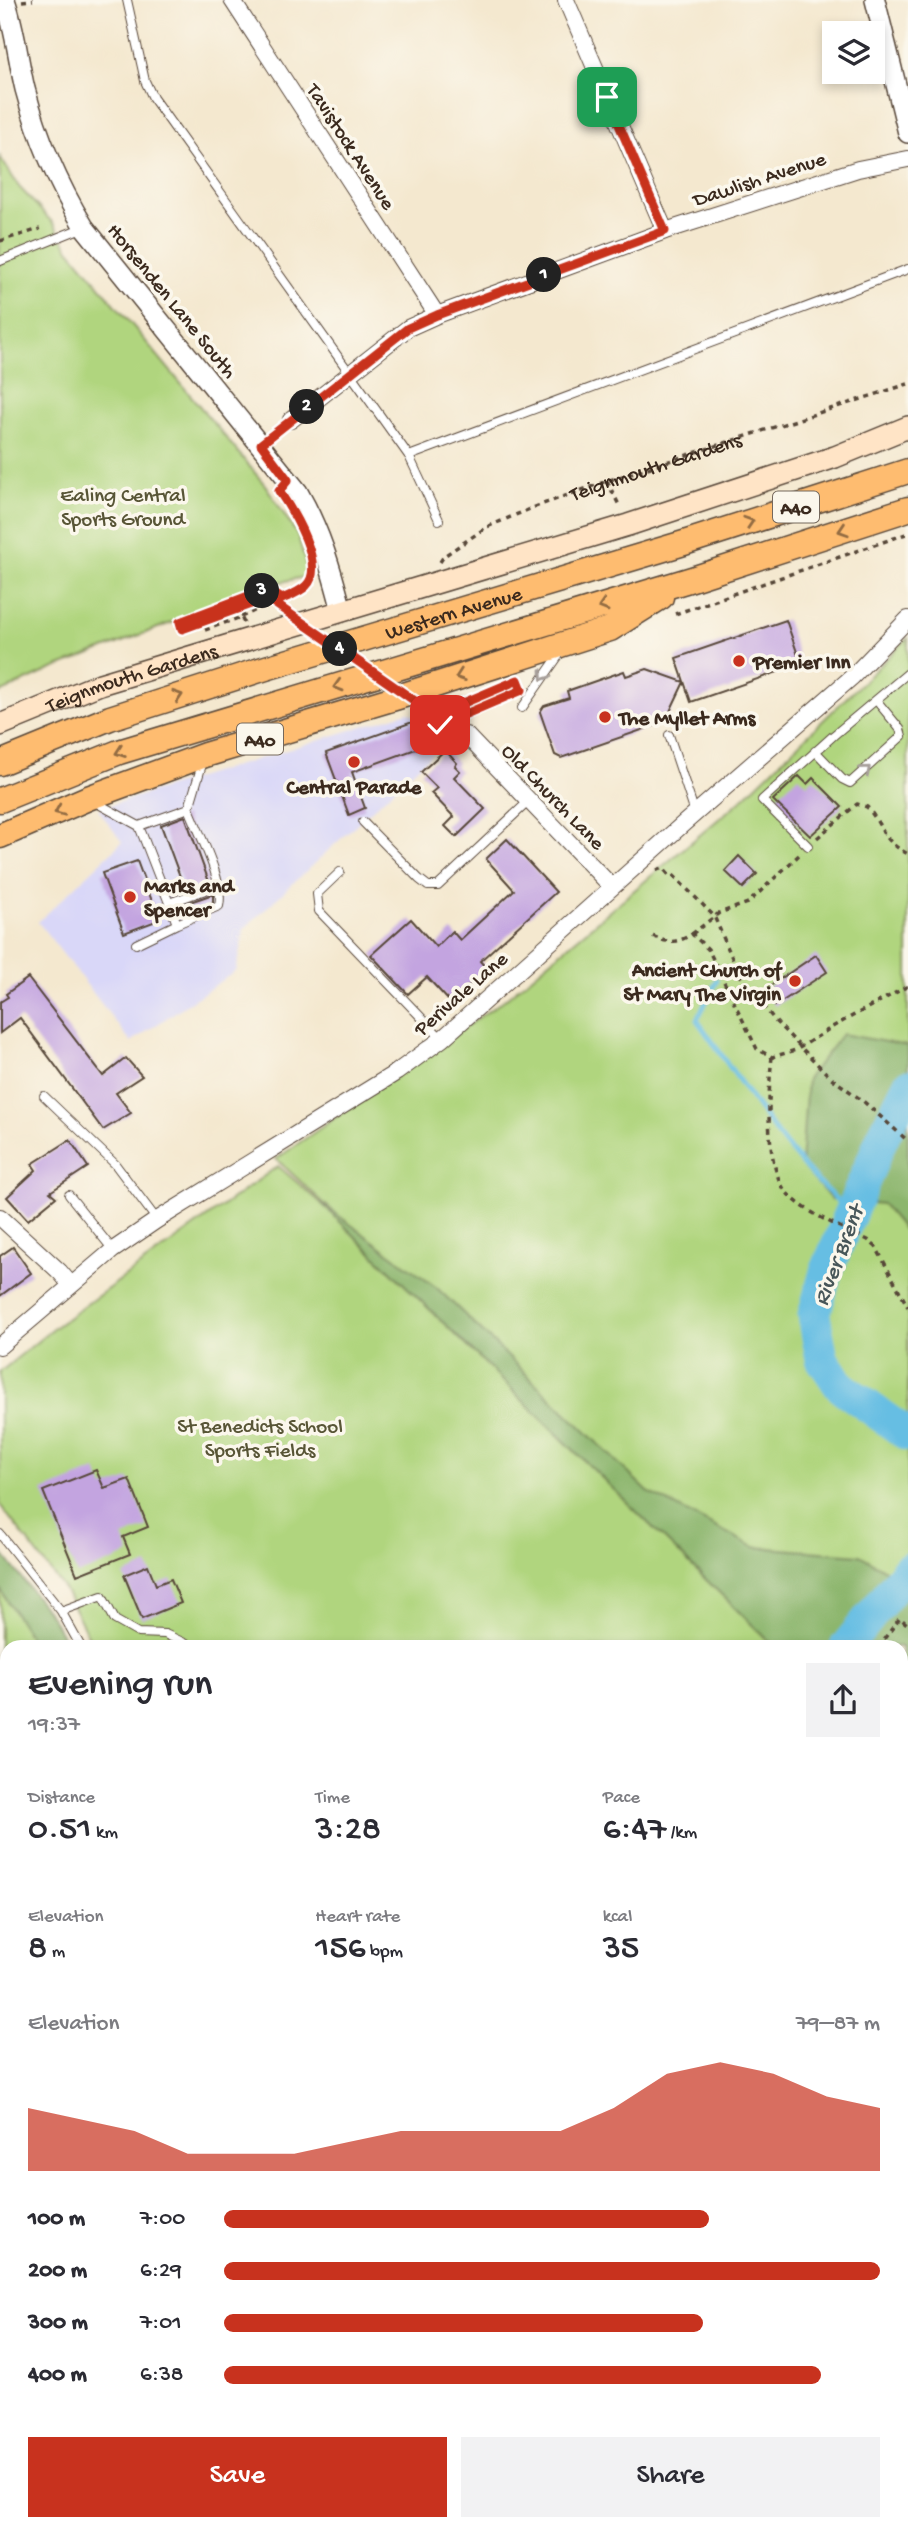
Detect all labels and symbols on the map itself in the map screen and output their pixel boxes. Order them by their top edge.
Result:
pin [577,67,637,127]
street label: Tavistock Avenue [298,79,400,217]
street label: Dawlish Avenue [689,148,831,215]
street label: Horsenden Lane South [100,220,241,385]
pin: 1 [526,258,562,292]
pin: 2 [290,390,324,424]
street label: Teignmouth Gardens [566,429,746,510]
park label: Ealing Central Sports Ground [60,485,186,534]
road number: A40 [773,492,819,522]
one-way arrow [742,516,754,530]
one-way arrow [837,522,850,536]
pin: 3 [244,574,280,608]
street label: Western Avenue [383,583,527,648]
one-way arrow [597,597,609,612]
pin: 4 [322,632,358,666]
street label: Teignmouth Gardens [42,640,222,721]
place label: Premier Inn [752,652,852,677]
marker: Premier Inn [731,653,747,669]
one-way arrow [455,668,467,683]
one-way arrow [540,668,552,681]
one-way arrow [332,677,344,692]
one-way arrow [172,690,184,704]
pin [410,695,470,755]
place label: The Myllet Arms [617,708,756,733]
marker: The Myllet Arms [597,709,613,725]
road number: A40 [237,724,283,754]
street label: Old Church Lane [495,740,609,858]
one-way arrow [115,744,127,758]
marker: Central Parade [346,754,362,770]
one-way arrow [857,766,870,778]
place label: Central Parade [286,777,423,802]
one-way arrow [54,803,66,817]
place label: Marks and Spencer [144,876,236,925]
marker: Marks and Spencer [122,889,138,905]
street label: Perivale Lane [410,947,515,1044]
place label: Ancient Church of St Mary The Virgin [623,960,784,1009]
marker: Ancient Church of St Mary The Virgin [787,973,803,989]
water label: River Brent [809,1199,873,1310]
park label: St Benedicts School Sports Fields [177,1416,343,1465]

